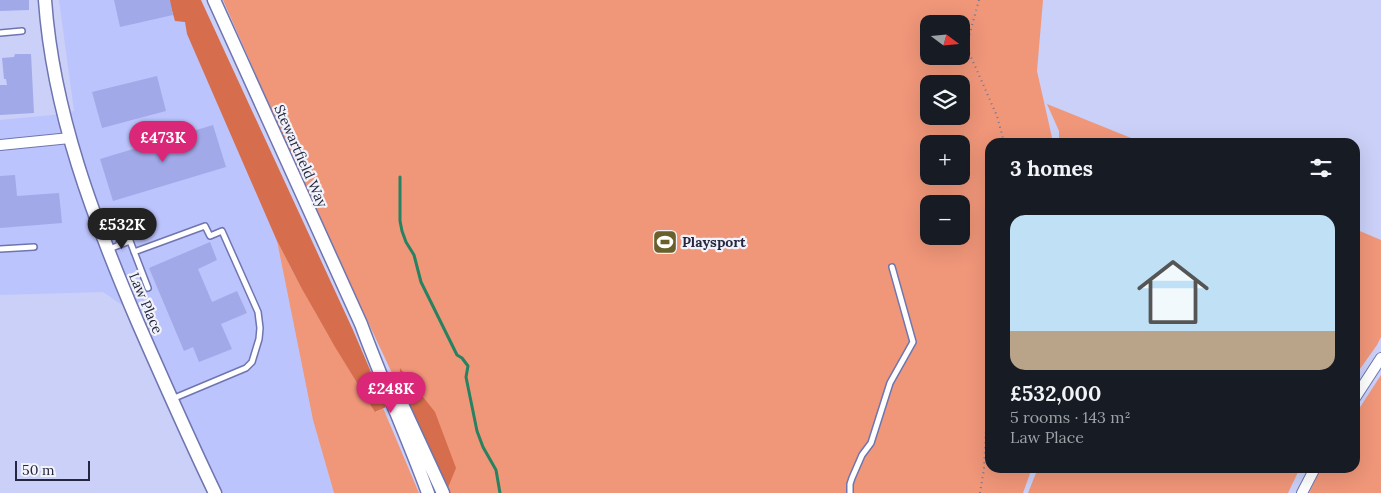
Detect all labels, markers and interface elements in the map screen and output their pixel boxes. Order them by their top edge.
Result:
north arrow [920,15,970,65]
map controls [920,15,970,245]
button: layers [920,75,970,125]
street label: Stewartfield Way [270,102,332,211]
pin: £473K [128,120,198,163]
text: £473K [140,127,186,147]
button: + [920,135,970,185]
icon: filters [1307,154,1335,182]
text: 3 homes [1010,155,1093,182]
button: − [920,195,970,245]
pin: £532K [87,208,157,250]
text: £532K [99,214,145,234]
sports icon: Playsport [652,229,678,255]
place label: Playsport [682,233,746,251]
icon: home [1128,247,1218,337]
street label: Law Place [125,270,167,337]
pin: £248K [356,372,426,414]
text: £248K [368,378,415,398]
text: £532,000 [1010,380,1101,407]
text: 5 rooms · 143 m² [1010,407,1131,427]
text: Law Place [1010,427,1084,447]
scale bar [15,458,90,481]
text: 50 m [22,461,55,479]

